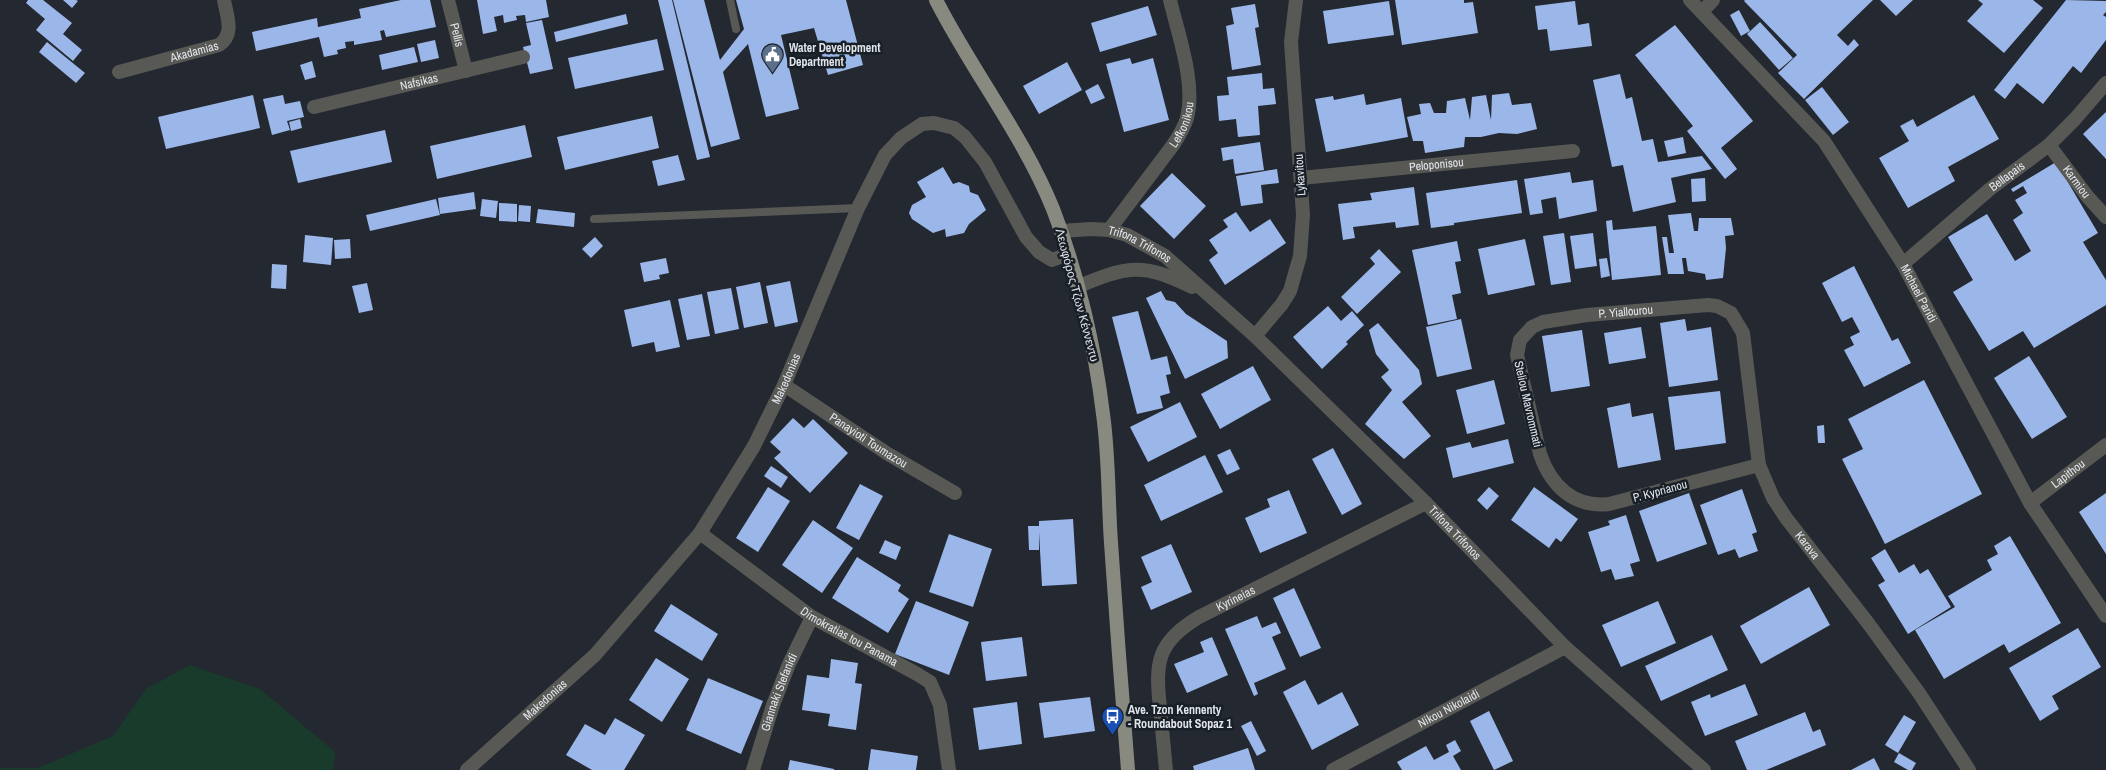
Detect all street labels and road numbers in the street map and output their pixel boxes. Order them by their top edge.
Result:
street label: Pellis [446,21,468,49]
street label: Akadamias [167,37,220,66]
street label: Nafsikas [399,70,440,94]
street label: Lefkonikou [1166,101,1197,151]
street label: Lykavitou [1291,154,1309,196]
street label: Peloponisou [1408,154,1464,175]
street label: Bellapais [1986,158,2028,195]
street label: Karmiou [2059,162,2094,202]
street label: Trifona Trifonos [1106,222,1175,266]
street label: Λεωφόρος Τζων Κέννεντυ [1052,227,1102,363]
street label: Michael Paridi [1897,262,1941,325]
street label: P. Yiallourou [1598,302,1654,322]
street label: Makedonias [768,351,804,407]
street label: Steliou Mavrommati [1510,359,1546,449]
street label: Panayioti Toumazou [826,409,910,472]
street label: Lapithou [2048,456,2088,492]
street label: P. Kyprianou [1631,476,1689,506]
street label: Trifona Trifonos [1425,502,1485,563]
street label: Karava [1791,528,1824,563]
street label: Kyrineias [1213,582,1258,615]
street label: Dimokratias tou Panama [797,603,901,670]
street label: Giannaki Stefanidi [757,650,801,733]
street label: Makedonias [520,676,570,724]
street label: Nikou Nikolaidi [1415,686,1482,731]

